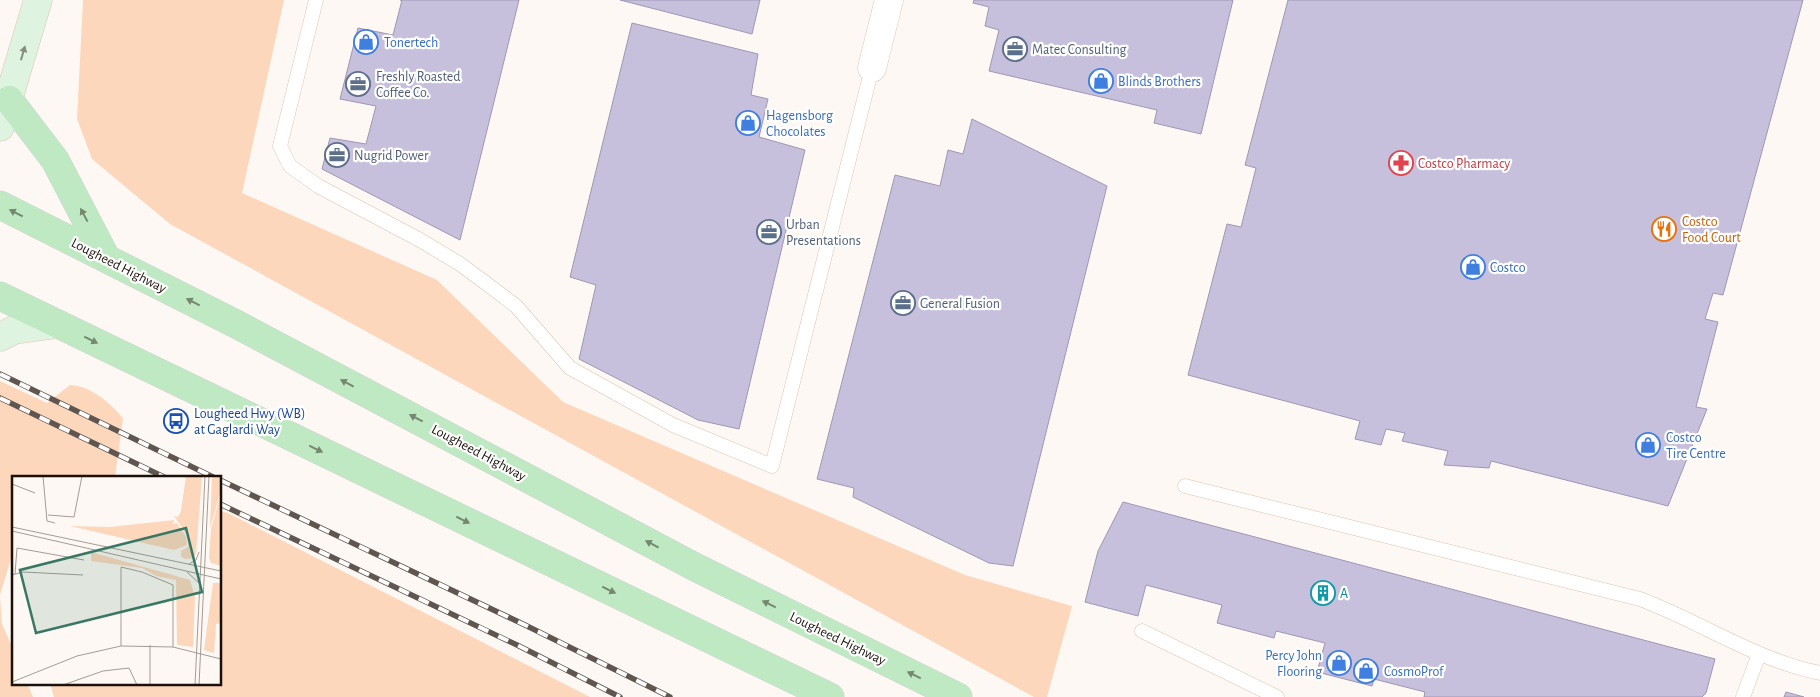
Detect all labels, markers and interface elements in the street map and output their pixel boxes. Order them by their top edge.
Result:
shop icon: Tonertech [353,29,379,55]
place label: Tonertech [384,36,438,50]
office icon: Matec Consulting [1002,36,1028,62]
place label: Matec Consulting [1032,43,1127,57]
one-way arrow [19,46,27,61]
shop icon: Blinds Brothers [1088,68,1114,94]
place label: Freshly Roasted Coffee Co. [376,70,460,100]
office icon: Freshly Roasted Coffee Co. [345,71,371,97]
place label: Blinds Brothers [1118,75,1201,89]
place label: Hagensborg Chocolates [766,109,833,139]
shop icon: Hagensborg Chocolates [735,110,761,136]
office icon: Nugrid Power [324,142,350,168]
place label: Nugrid Power [354,149,429,163]
pharmacy icon: Costco Pharmacy [1388,150,1414,176]
place label: Costco Pharmacy [1418,157,1510,171]
one-way arrow [80,207,88,222]
one-way arrow [8,209,23,217]
place label: Costco Food Court [1682,215,1741,245]
restaurant icon: Costco Food Court [1651,216,1677,242]
place label: Urban Presentations [786,218,861,248]
office icon: Urban Presentations [756,219,782,245]
street label: Lougheed Highway [69,236,168,296]
shop icon: Costco [1460,254,1486,280]
place label: Costco [1490,261,1526,275]
office icon: General Fusion [890,290,916,316]
place label: General Fusion [920,297,1000,311]
one-way arrow [186,298,200,306]
one-way arrow [84,336,98,344]
one-way arrow [340,378,354,387]
place label: Lougheed Hwy (WB) at Gaglardi Way [194,407,305,437]
bus stop icon: Lougheed Hwy (WB) at Gaglardi Way [163,408,189,434]
one-way arrow [409,414,422,423]
street label: Lougheed Highway [429,422,528,484]
place label: Costco Tire Centre [1666,431,1726,461]
shop icon: Costco Tire Centre [1635,432,1661,458]
one-way arrow [309,445,323,453]
inset map [12,476,221,684]
one-way arrow [456,516,470,524]
one-way arrow [644,540,659,548]
building icon: A [1310,580,1336,606]
one-way arrow [602,587,616,595]
place label: A [1340,587,1348,601]
one-way arrow [761,599,776,608]
street label: Lougheed Highway [788,610,888,668]
place label: Percy John Flooring [1265,649,1322,679]
shop icon: Percy John Flooring [1326,650,1352,676]
shop icon: CosmoProf [1353,658,1379,684]
place label: CosmoProf [1384,665,1444,679]
one-way arrow [907,671,921,679]

